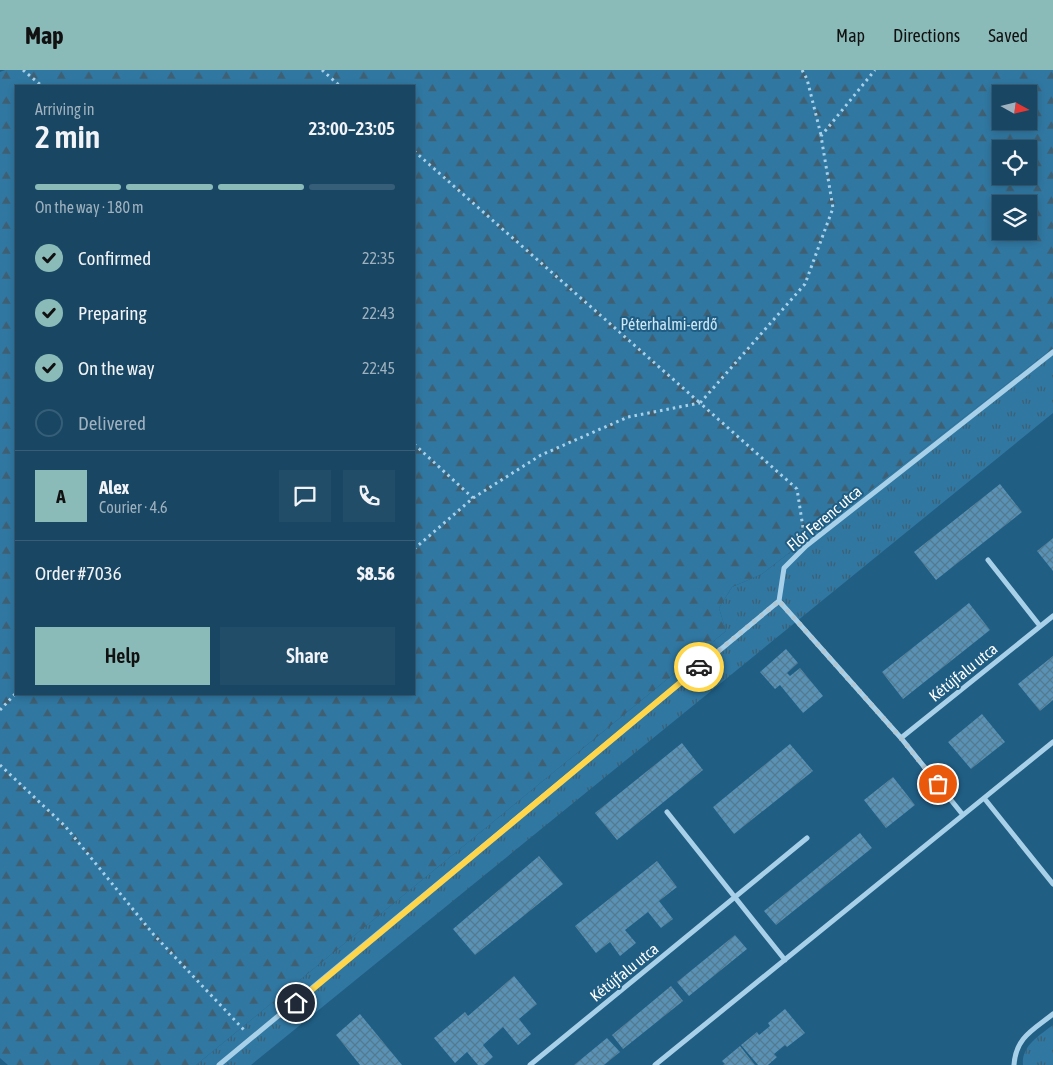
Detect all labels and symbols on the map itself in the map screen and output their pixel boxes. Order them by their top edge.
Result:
north arrow [992,85,1038,130]
park label: Péterhalmi-erdő [620,315,718,333]
street label: Flór Ferenc utca [783,482,865,554]
street label: Kétújfalu utca [925,639,1001,706]
courier [674,642,724,692]
pin [917,763,959,805]
street label: Kétújfalu utca [586,939,662,1006]
pin [275,982,317,1024]

